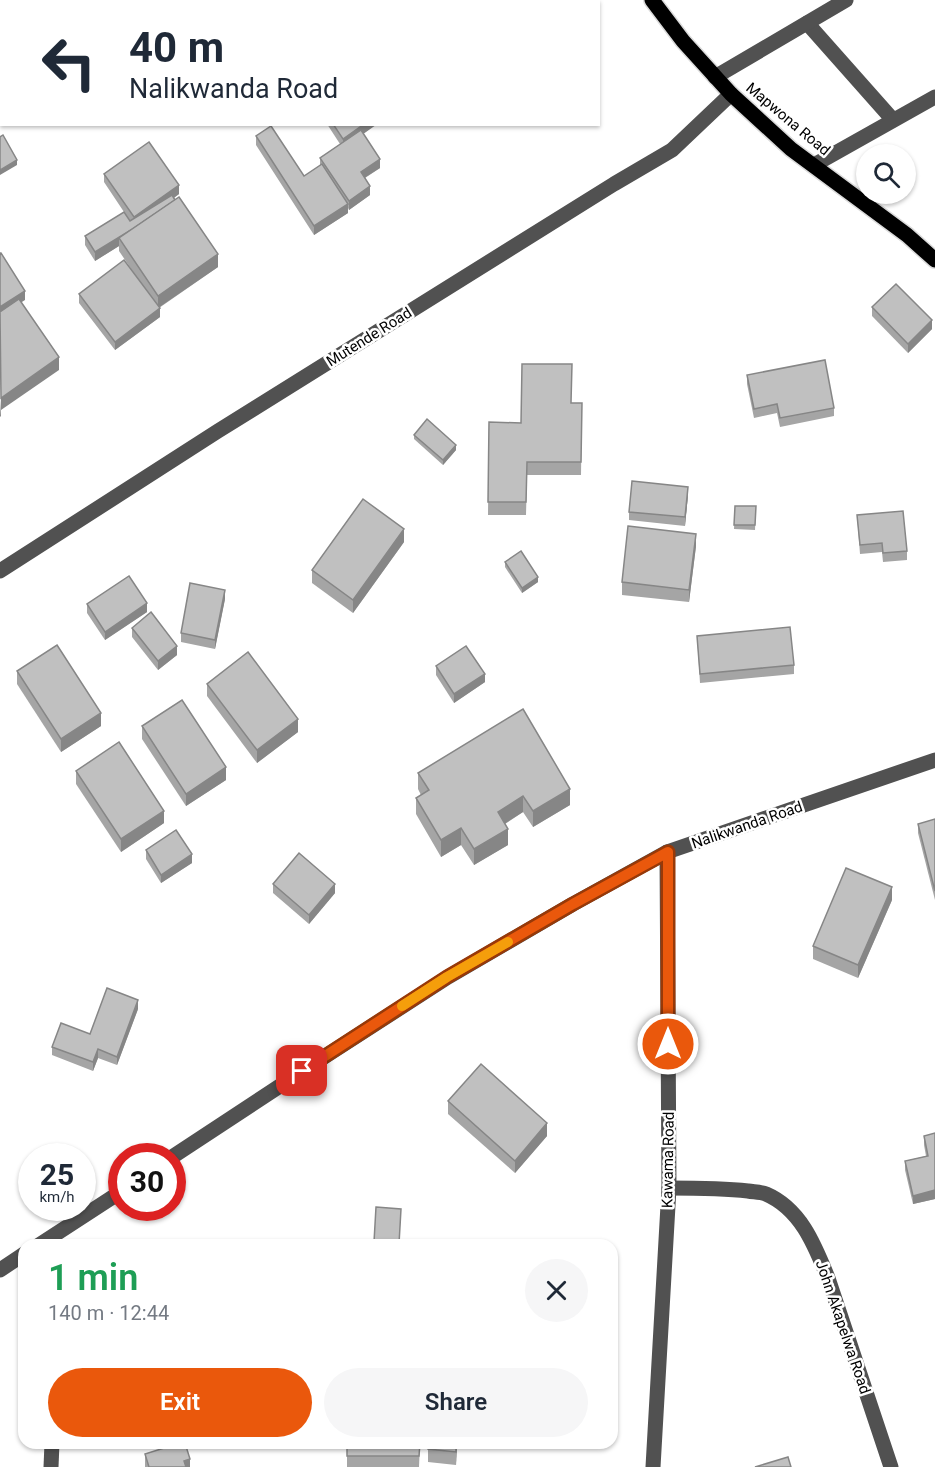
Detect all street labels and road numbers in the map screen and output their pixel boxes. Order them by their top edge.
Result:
street label: Mapwona Road [742,79,834,159]
street label: Mutende Road [323,304,415,370]
street label: Nalikwanda Road [689,798,805,852]
street label: Kawama Road [658,1112,678,1208]
street label: John Akapelwa Road [812,1258,874,1396]

